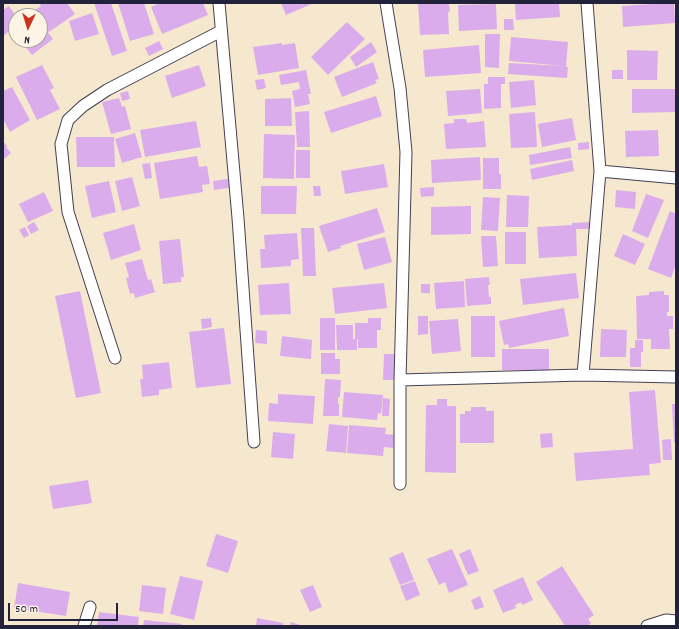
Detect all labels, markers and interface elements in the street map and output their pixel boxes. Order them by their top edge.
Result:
north arrow [8,8,48,48]
text: N [24,31,31,47]
scale bar [10,595,120,621]
text: 50 m [15,601,38,618]

